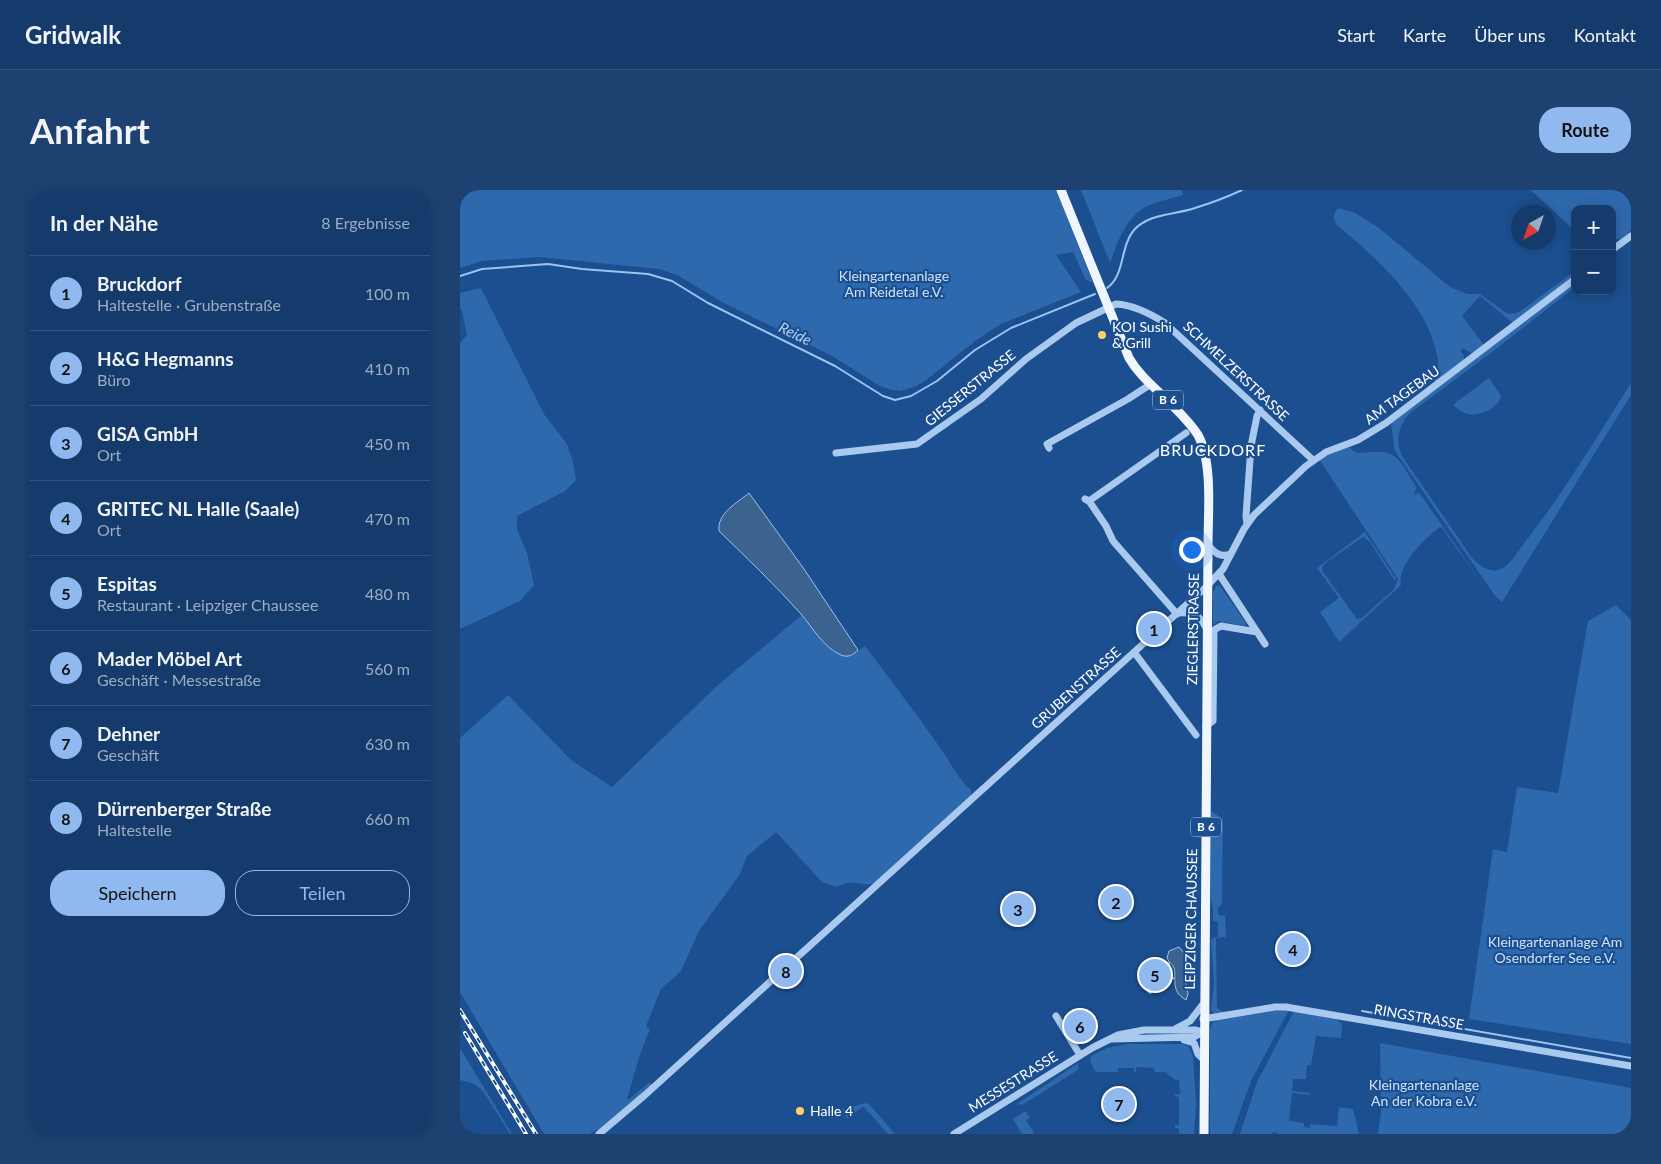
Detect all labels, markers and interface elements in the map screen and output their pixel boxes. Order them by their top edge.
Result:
text: Gridwalk [25,20,121,49]
text: Start [1337,24,1375,46]
text: Karte [1403,24,1446,46]
text: Über uns [1474,24,1546,46]
text: Kontakt [1574,24,1636,46]
button: Route [1539,107,1631,153]
text: Anfahrt [30,109,150,151]
north arrow [1511,205,1556,250]
map controls [1571,205,1616,295]
button: + [1571,205,1616,250]
text: In der Nähe [50,210,158,235]
text: 8 Ergebnisse [321,213,410,232]
button: − [1571,250,1616,295]
park label: Kleingartenanlage Am Reidetal e.V. [839,267,949,300]
text: Bruckdorf [97,272,182,295]
text: 1 [61,284,71,303]
text: 100 m [365,284,410,303]
text: Haltestelle · Grubenstraße [97,295,281,314]
street label: SCHMELZERSTRASSE [1180,317,1293,424]
water label: Reide [776,318,815,349]
place label: KOI Sushi & Grill [1112,318,1172,351]
marker: KOI Sushi & Grill [1096,329,1108,341]
street label: GIESSERSTRASSE [921,346,1018,429]
text: H&G Hegmanns [97,347,234,370]
text: 2 [61,359,71,378]
text: 410 m [365,359,410,378]
street label: AM TAGEBAU [1361,362,1443,428]
text: Büro [97,370,131,389]
road number: B 6 [1153,390,1183,410]
text: GISA GmbH [97,422,198,445]
text: 3 [61,434,71,453]
text: 450 m [365,434,410,453]
district label: BRUCKDORF [1160,440,1266,459]
text: Ort [97,445,121,464]
text: GRITEC NL Halle (Saale) [97,497,299,520]
text: 4 [61,509,71,528]
text: 470 m [365,509,410,528]
text: Ort [97,520,121,539]
your location [1179,537,1205,563]
text: Espitas [97,572,157,595]
street label: ZIEGLERSTRASSE [1183,573,1202,685]
text: 5 [61,584,71,603]
text: 480 m [365,584,410,603]
text: Restaurant · Leipziger Chaussee [97,595,318,614]
pin: 1 [1138,610,1170,648]
street label: GRUBENSTRASSE [1027,643,1124,732]
text: Mader Möbel Art [97,647,242,670]
text: 6 [61,659,71,678]
text: 560 m [365,659,410,678]
text: Geschäft · Messestraße [97,670,261,689]
text: Dehner [97,722,160,745]
text: 7 [61,734,71,753]
text: 630 m [365,734,410,753]
text: Geschäft [97,745,159,764]
text: Dürrenberger Straße [97,797,271,820]
text: 8 [61,809,71,828]
text: 660 m [365,809,410,828]
road number: B 6 [1191,818,1221,836]
text: Haltestelle [97,820,172,839]
street label: LEIPZIGER CHAUSSEE [1181,848,1200,990]
button: Speichern [50,870,225,916]
button: Teilen [235,870,410,916]
pin: 2 [1100,883,1132,921]
pin: 3 [1002,890,1034,928]
pin: 4 [1277,930,1309,968]
park label: Kleingartenanlage Am Osendorfer See e.V. [1488,933,1622,966]
pin: 8 [770,952,802,990]
pin: 5 [1139,956,1171,994]
street label: RINGSTRASSE [1373,1000,1465,1033]
pin: 6 [1064,1007,1096,1045]
street label: MESSESTRASSE [965,1047,1060,1116]
park label: Kleingartenanlage An der Kobra e.V. [1369,1076,1479,1109]
pin: 7 [1103,1085,1135,1123]
place label: Halle 4 [810,1102,853,1119]
marker: Halle 4 [794,1105,806,1117]

